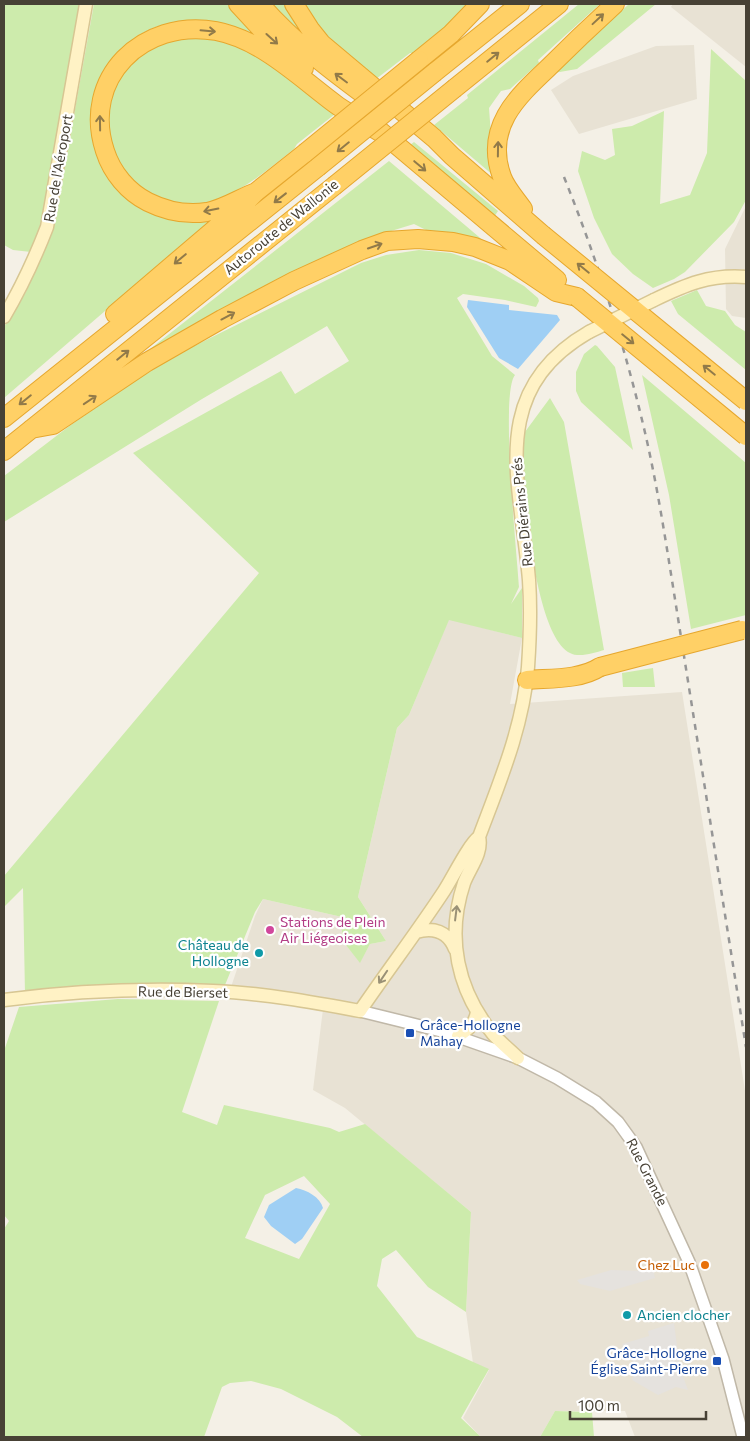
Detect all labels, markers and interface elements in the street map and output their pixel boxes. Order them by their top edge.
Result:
one-way arrow [592,13,604,25]
one-way arrow [199,26,215,35]
one-way arrow [265,33,278,45]
one-way arrow [486,52,499,63]
one-way arrow [335,72,348,83]
street label: Rue de l'Aéroport [40,112,75,223]
one-way arrow [95,115,105,131]
one-way arrow [336,141,349,153]
one-way arrow [493,141,502,157]
one-way arrow [414,160,427,171]
street label: Autoroute de Wallonie [220,175,341,278]
one-way arrow [273,192,286,203]
one-way arrow [203,206,219,216]
one-way arrow [366,241,382,250]
one-way arrow [174,253,187,264]
one-way arrow [576,262,589,273]
one-way arrow [220,311,235,320]
one-way arrow [621,333,634,344]
one-way arrow [117,349,130,360]
one-way arrow [702,365,715,376]
one-way arrow [19,395,32,406]
one-way arrow [82,395,96,405]
street label: Rue Diérains Prés [507,457,536,568]
one-way arrow [451,906,461,922]
place label: Stations de Plein Air Liégeoises [280,913,385,946]
marker: Stations de Plein Air Liégeoises [264,924,276,936]
place label: Château de Hollogne [178,936,249,969]
marker: Château de Hollogne [253,947,265,959]
one-way arrow [378,970,388,984]
street label: Rue de Bierset [138,982,228,1001]
place label: Grâce-Hollogne Mahay [420,1016,521,1049]
marker: Grâce-Hollogne Mahay [404,1027,416,1039]
street label: Rue Grande [623,1135,672,1208]
place label: Chez Luc [638,1256,695,1273]
marker: Chez Luc [699,1259,711,1271]
place label: Ancien clocher [637,1306,730,1323]
marker: Ancien clocher [621,1309,633,1321]
place label: Grâce-Hollogne Église Saint-Pierre [591,1344,707,1377]
marker: Grâce-Hollogne Église Saint-Pierre [711,1355,723,1367]
scale bar [570,1388,706,1420]
text: 100 m [578,1396,620,1414]

